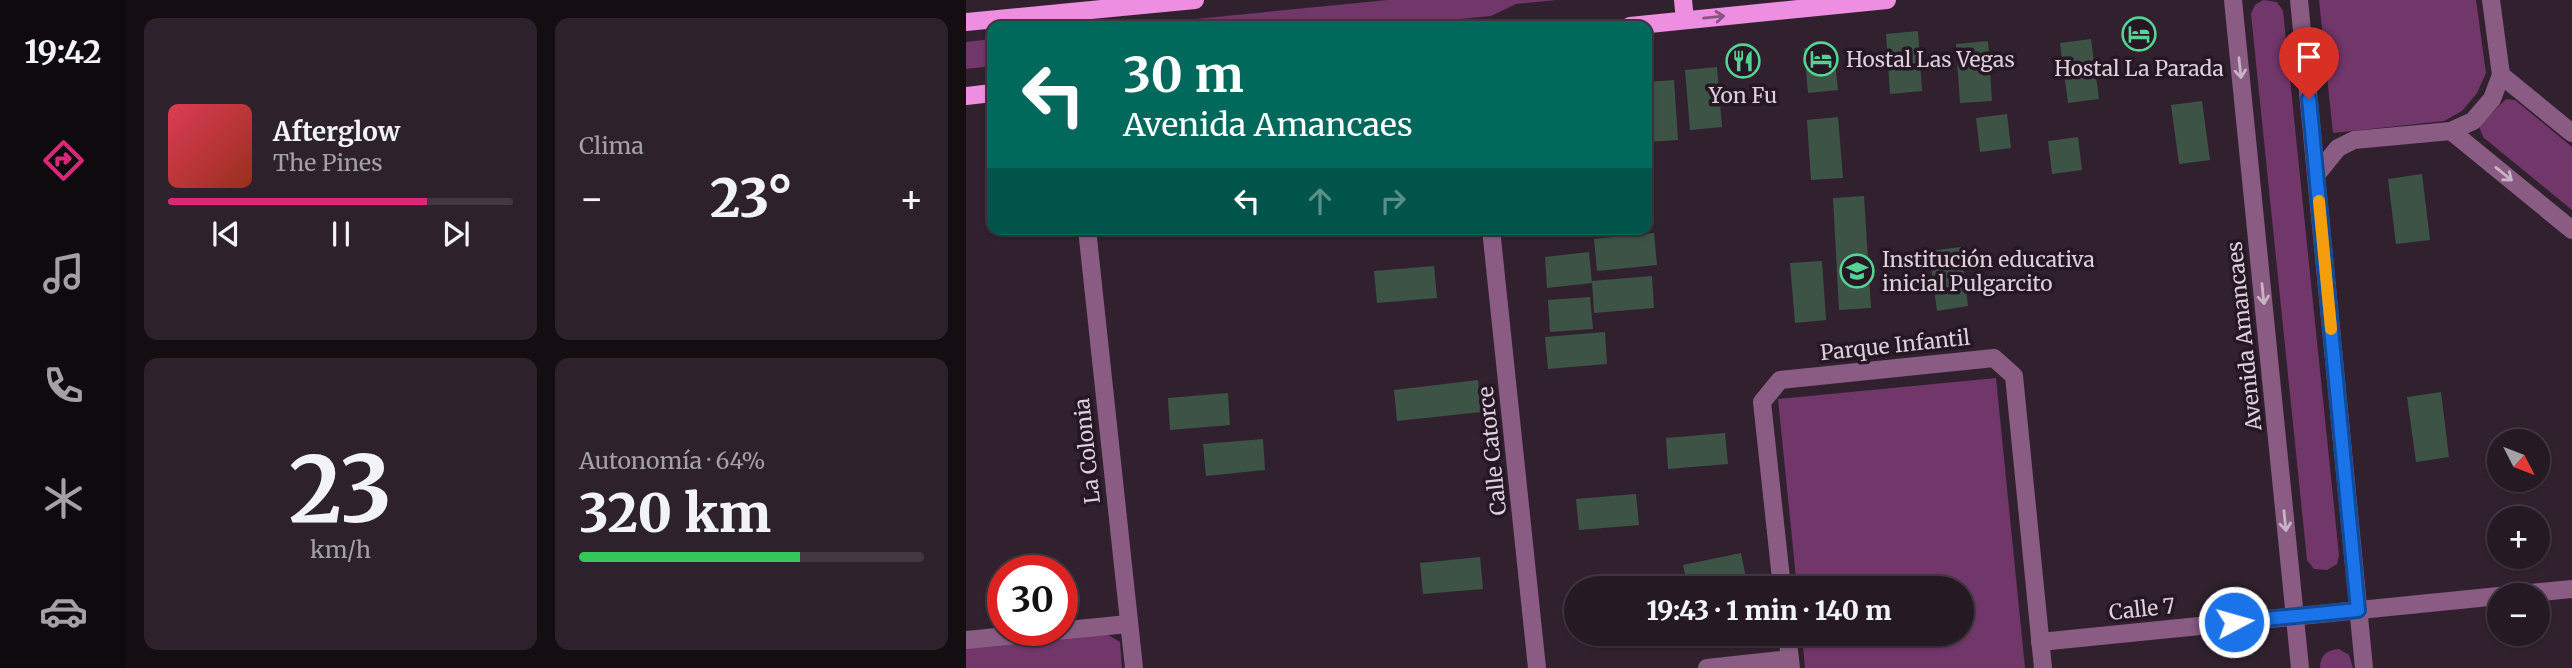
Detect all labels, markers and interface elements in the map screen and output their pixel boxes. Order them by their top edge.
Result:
one-way arrow [1702,10,1725,23]
hotel icon: Hostal La Parada [2120,15,2158,53]
pin [2279,27,2339,99]
text: 19:42 [24,32,102,72]
icon: arrive [2290,38,2328,76]
hotel icon: Hostal Las Vegas [1802,40,1840,78]
restaurant icon: Yon Fu [1724,42,1762,80]
text: 30 m [1123,44,1244,105]
place label: Hostal Las Vegas [1846,46,2015,73]
icon: left [1008,49,1099,140]
place label: Hostal La Parada [2054,55,2224,82]
one-way arrow [2234,56,2247,79]
place label: Yon Fu [1708,82,1777,109]
text: Avenida Amancaes [1123,105,1413,145]
text: Afterglow [273,115,400,148]
text: Clima [579,131,644,160]
icon: directions [39,136,88,185]
text: The Pines [273,148,383,177]
text: 23° [710,166,793,231]
one-way arrow [2494,167,2512,182]
text: − [579,175,604,222]
text: + [899,175,924,222]
icon: left [1228,182,1266,220]
icon: ahead [1301,182,1339,220]
icon: right [1374,182,1412,220]
icon: previous [207,215,245,253]
icon: pause [322,215,360,253]
icon: next [437,215,475,253]
street label: Avenida Amancaes [2221,240,2267,433]
place label: Institución educativa inicial Pulgarcito [1882,246,2095,297]
icon: music [39,249,88,298]
school or university icon: Institución educativa inicial Pulgarcito [1838,252,1876,290]
one-way arrow [2256,282,2269,305]
street label: Parque Infantil [1819,324,1972,366]
icon: phone [39,361,88,410]
street label: Calle Catorce [1472,385,1512,517]
street label: La Colonia [1068,397,1106,505]
north arrow [2487,429,2550,492]
map controls [2487,429,2550,646]
text: 23 [289,432,392,547]
text: Autonomía · 64% [579,446,765,475]
icon: climate [39,474,88,523]
text: 320 km [579,481,771,546]
button: + [2487,506,2550,569]
one-way arrow [2279,509,2292,531]
text: km/h [310,535,371,564]
speed limit sign: 30 [987,555,1078,646]
button: − [2487,583,2550,646]
position arrow [2197,585,2271,659]
icon: car [39,587,88,636]
street label: Calle 7 [2108,592,2176,626]
text: 19:43 · 1 min · 140 m [1646,594,1892,627]

